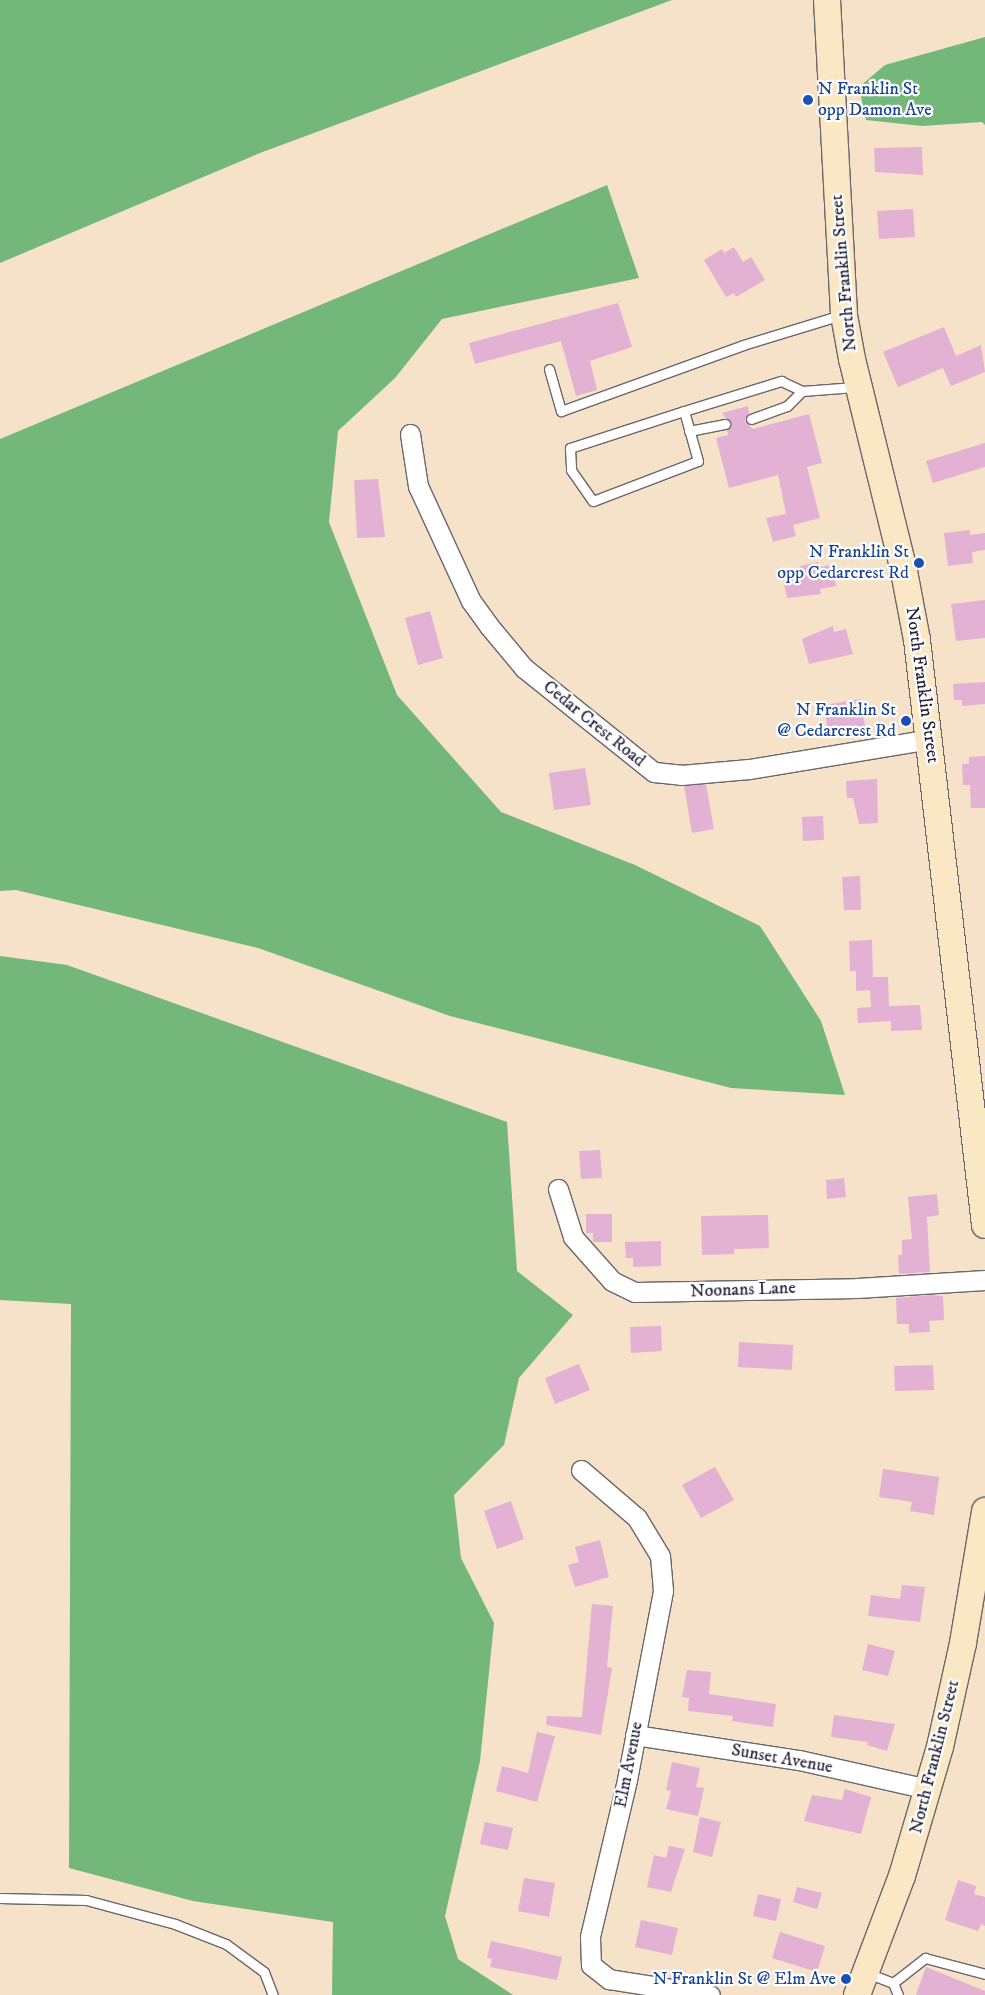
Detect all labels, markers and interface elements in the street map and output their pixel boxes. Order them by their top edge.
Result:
place label: N Franklin St opp Damon Ave [818,79,932,122]
marker: N Franklin St opp Damon Ave [802,94,814,106]
street label: North Franklin Street [826,194,862,352]
place label: N Franklin St opp Cedarcrest Rd [777,542,909,584]
marker: N Franklin St opp Cedarcrest Rd [913,557,925,569]
street label: North Franklin Street [900,605,944,765]
street label: Cedar Crest Road [538,676,650,772]
place label: N Franklin St @ Cedarcrest Rd [777,700,896,742]
marker: N Franklin St @ Cedarcrest Rd [900,715,912,727]
street label: Noonans Lane [690,1277,796,1303]
street label: North Franklin Street [905,1678,965,1836]
street label: Elm Avenue [610,1720,648,1810]
street label: Sunset Avenue [730,1739,834,1779]
place label: N Franklin St @ Elm Ave [653,1968,836,1990]
marker: N Franklin St @ Elm Ave [840,1973,852,1985]

